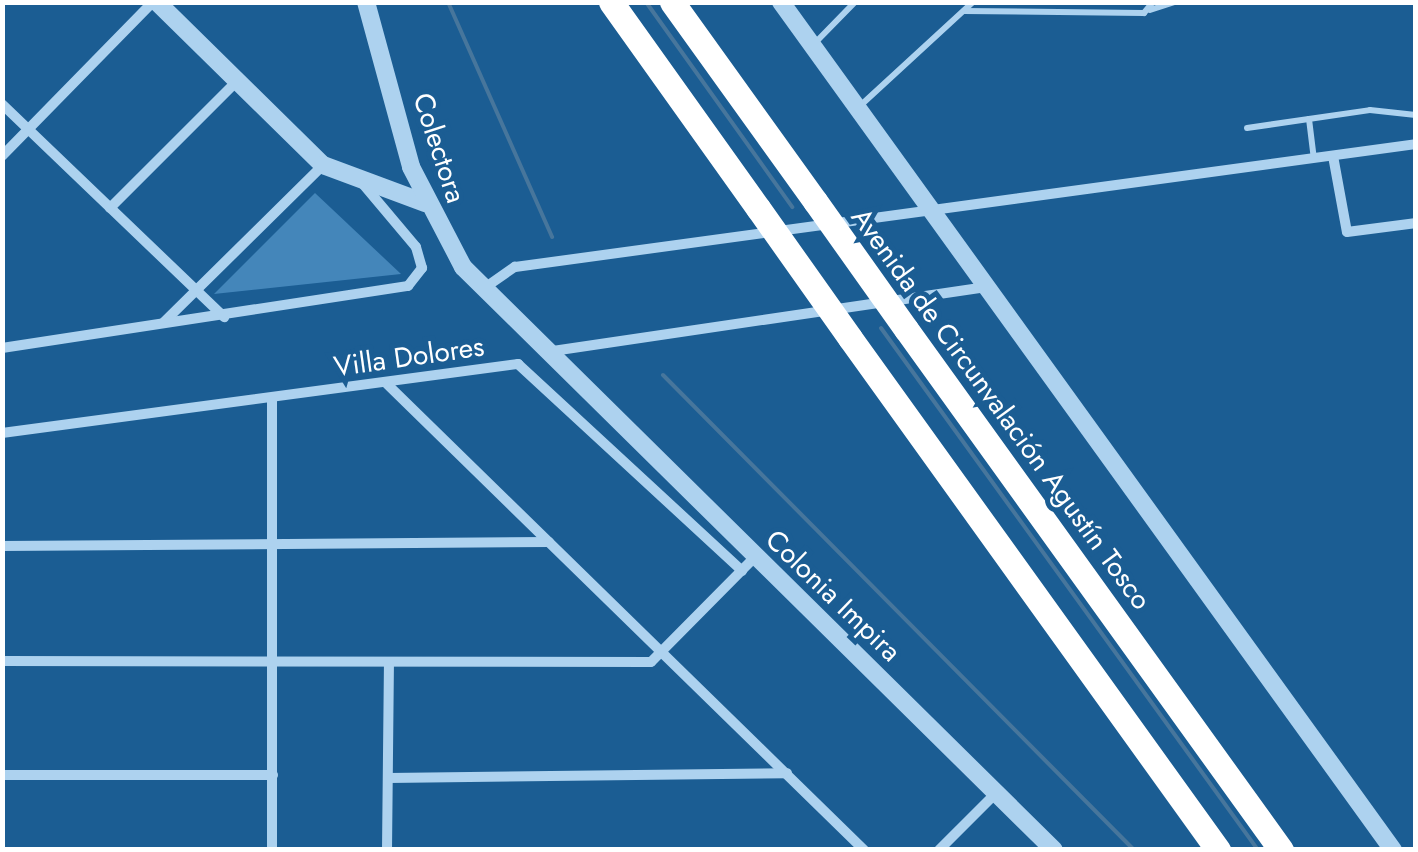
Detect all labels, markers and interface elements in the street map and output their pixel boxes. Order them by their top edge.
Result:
street label: Colectora [405,89,473,207]
street label: Avenida de Circunvalación Agustín Tosco [844,202,1158,616]
street label: Villa Dolores [332,330,486,384]
street label: Colonia Impira [758,523,908,669]

